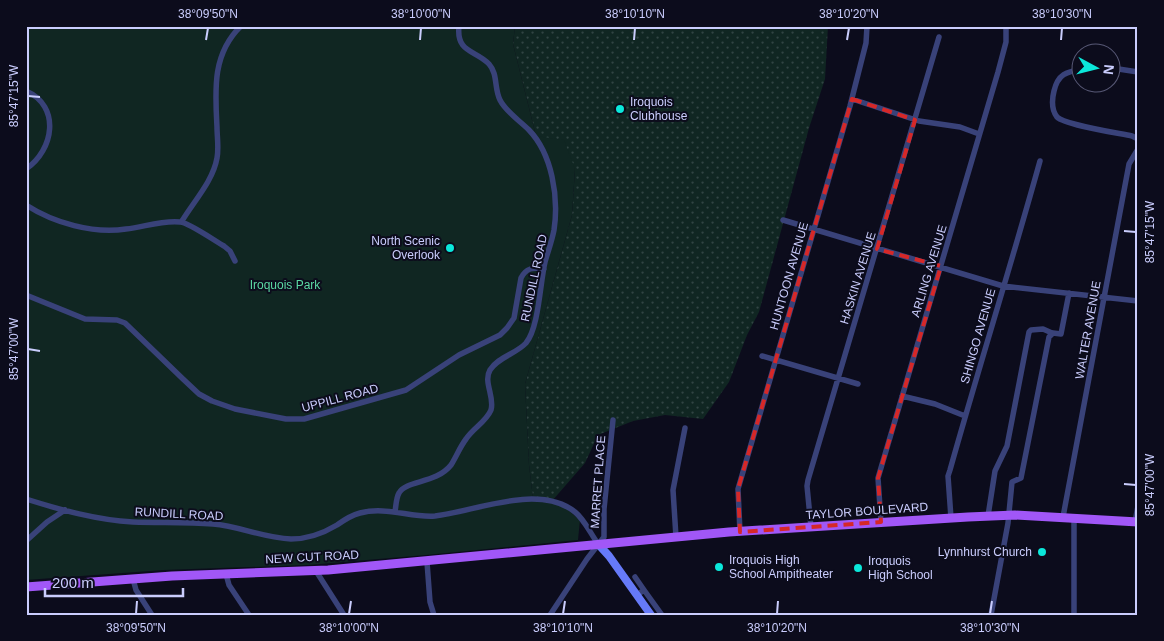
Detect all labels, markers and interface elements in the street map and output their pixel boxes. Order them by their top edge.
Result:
text: 38°09'50"N [178,7,238,21]
text: 38°10'00"N [391,7,451,21]
text: 38°10'10"N [605,7,665,21]
text: 38°10'20"N [819,7,879,21]
text: 38°10'30"N [1032,7,1092,21]
north arrow [1072,42,1122,92]
text: 85°47'15"W [7,64,21,127]
text: N [1100,64,1117,76]
place label: Iroquois Clubhouse [630,95,688,123]
marker: Iroquois Clubhouse [614,103,626,115]
text: 85°47'15"W [1143,200,1157,263]
street label: HUNTOON AVENUE [767,220,811,332]
street label: ARLING AVENUE [908,223,950,319]
street label: HASKIN AVENUE [837,230,879,326]
street label: RUNDILL ROAD [518,233,550,323]
place label: North Scenic Overlook [371,234,441,262]
marker: North Scenic Overlook [444,242,456,254]
park label: Iroquois Park [250,278,321,292]
street label: WALTER AVENUE [1072,280,1104,380]
street label: SHINGO AVENUE [958,287,998,385]
text: 85°47'00"W [7,317,21,380]
street label: UPPILL ROAD [300,381,380,415]
street label: MARRET PLACE [588,435,608,529]
text: 85°47'00"W [1143,453,1157,516]
street label: TAYLOR BOULEVARD [805,500,929,522]
street label: RUNDILL ROAD [134,505,224,523]
place label: Lynnhurst Church [938,545,1032,559]
marker: Lynnhurst Church [1036,546,1048,558]
street label: NEW CUT ROAD [265,548,360,566]
place label: Iroquois High School Ampitheater [729,553,833,581]
place label: Iroquois High School [868,554,933,582]
marker: Iroquois High School Ampitheater [713,561,725,573]
marker: Iroquois High School [852,562,864,574]
scale bar [45,566,182,598]
text: 200 m [52,574,94,591]
text: 38°09'50"N [106,621,166,635]
text: 38°10'00"N [319,621,379,635]
text: 38°10'10"N [533,621,593,635]
text: 38°10'20"N [747,621,807,635]
text: 38°10'30"N [960,621,1020,635]

